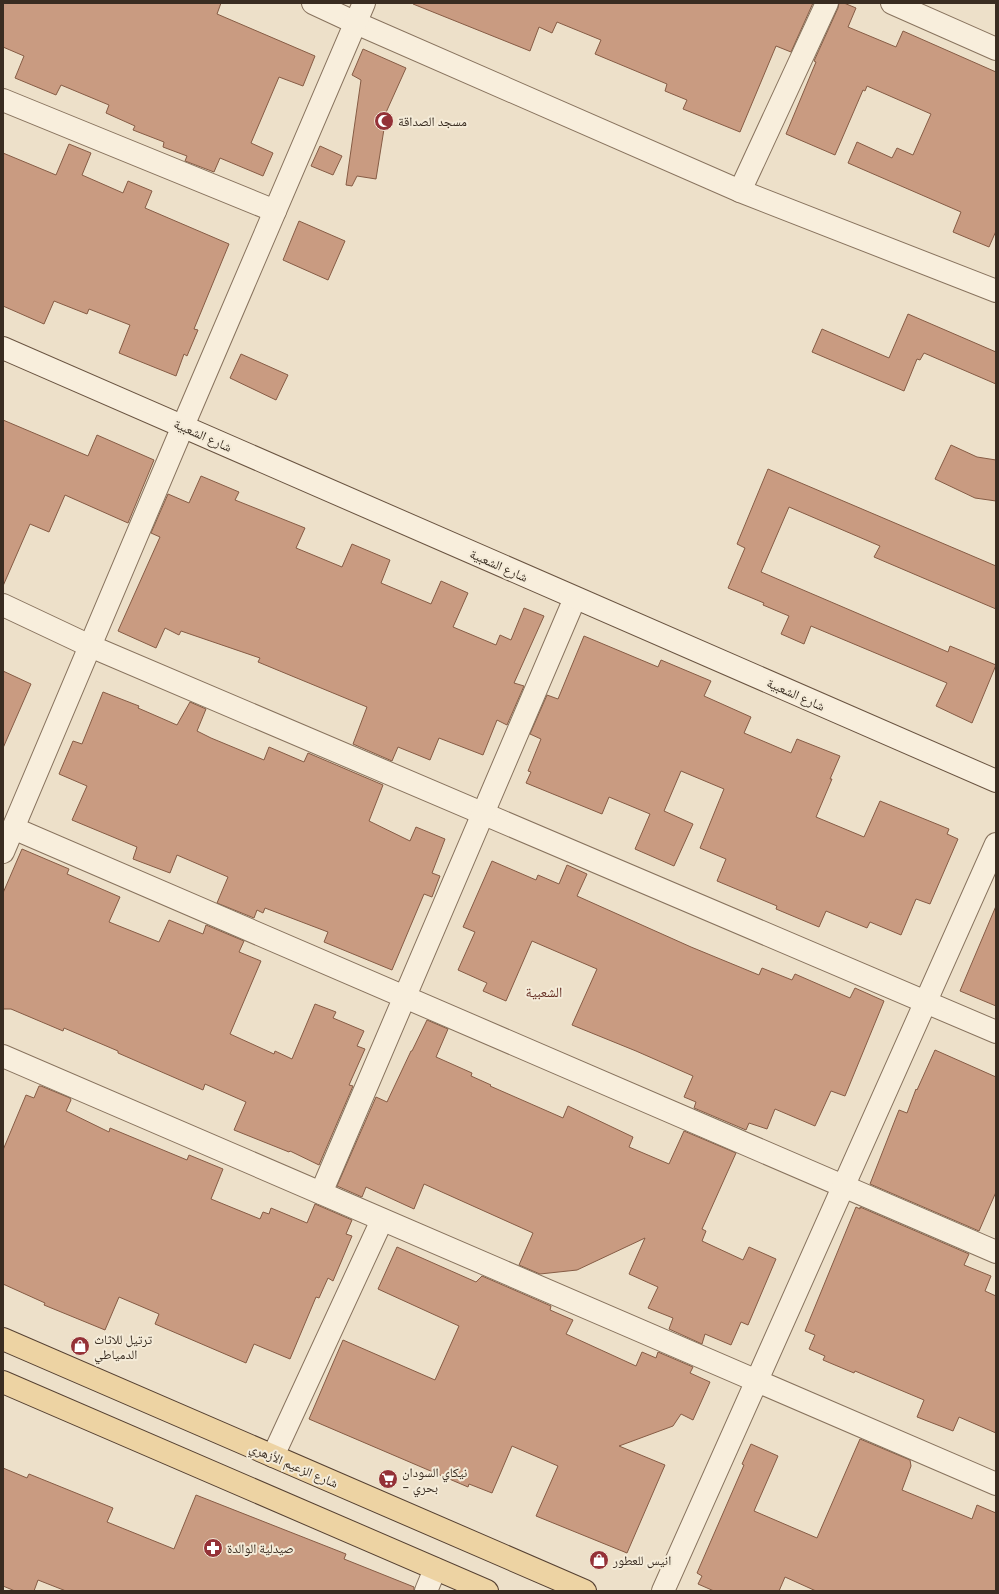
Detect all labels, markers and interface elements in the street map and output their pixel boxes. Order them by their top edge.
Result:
mosque icon: مسجد الصداقة [373,110,395,132]
place label: مسجد الصداقة [398,113,467,130]
street label: شارع الشعبية [171,415,235,457]
street label: شارع الشعبية [467,545,531,587]
street label: شارع الشعبية [764,674,828,716]
district label: الشعبية [526,983,562,1001]
place label: ترتيل للاثاث الدمياطي [94,1331,152,1365]
shop icon: ترتيل للاثاث الدمياطي [69,1335,91,1357]
street label: شارع الزعيم الأزهري [246,1439,341,1494]
place label: نيكاي السودان - بحري [402,1464,467,1498]
supermarket icon: نيكاي السودان - بحري [377,1468,399,1490]
pharmacy icon: صيدلية الوالدة [202,1537,224,1559]
place label: صيدلية الوالدة [227,1540,294,1557]
shop icon: انيس للعطور [588,1549,610,1571]
place label: انيس للعطور [612,1552,671,1569]

